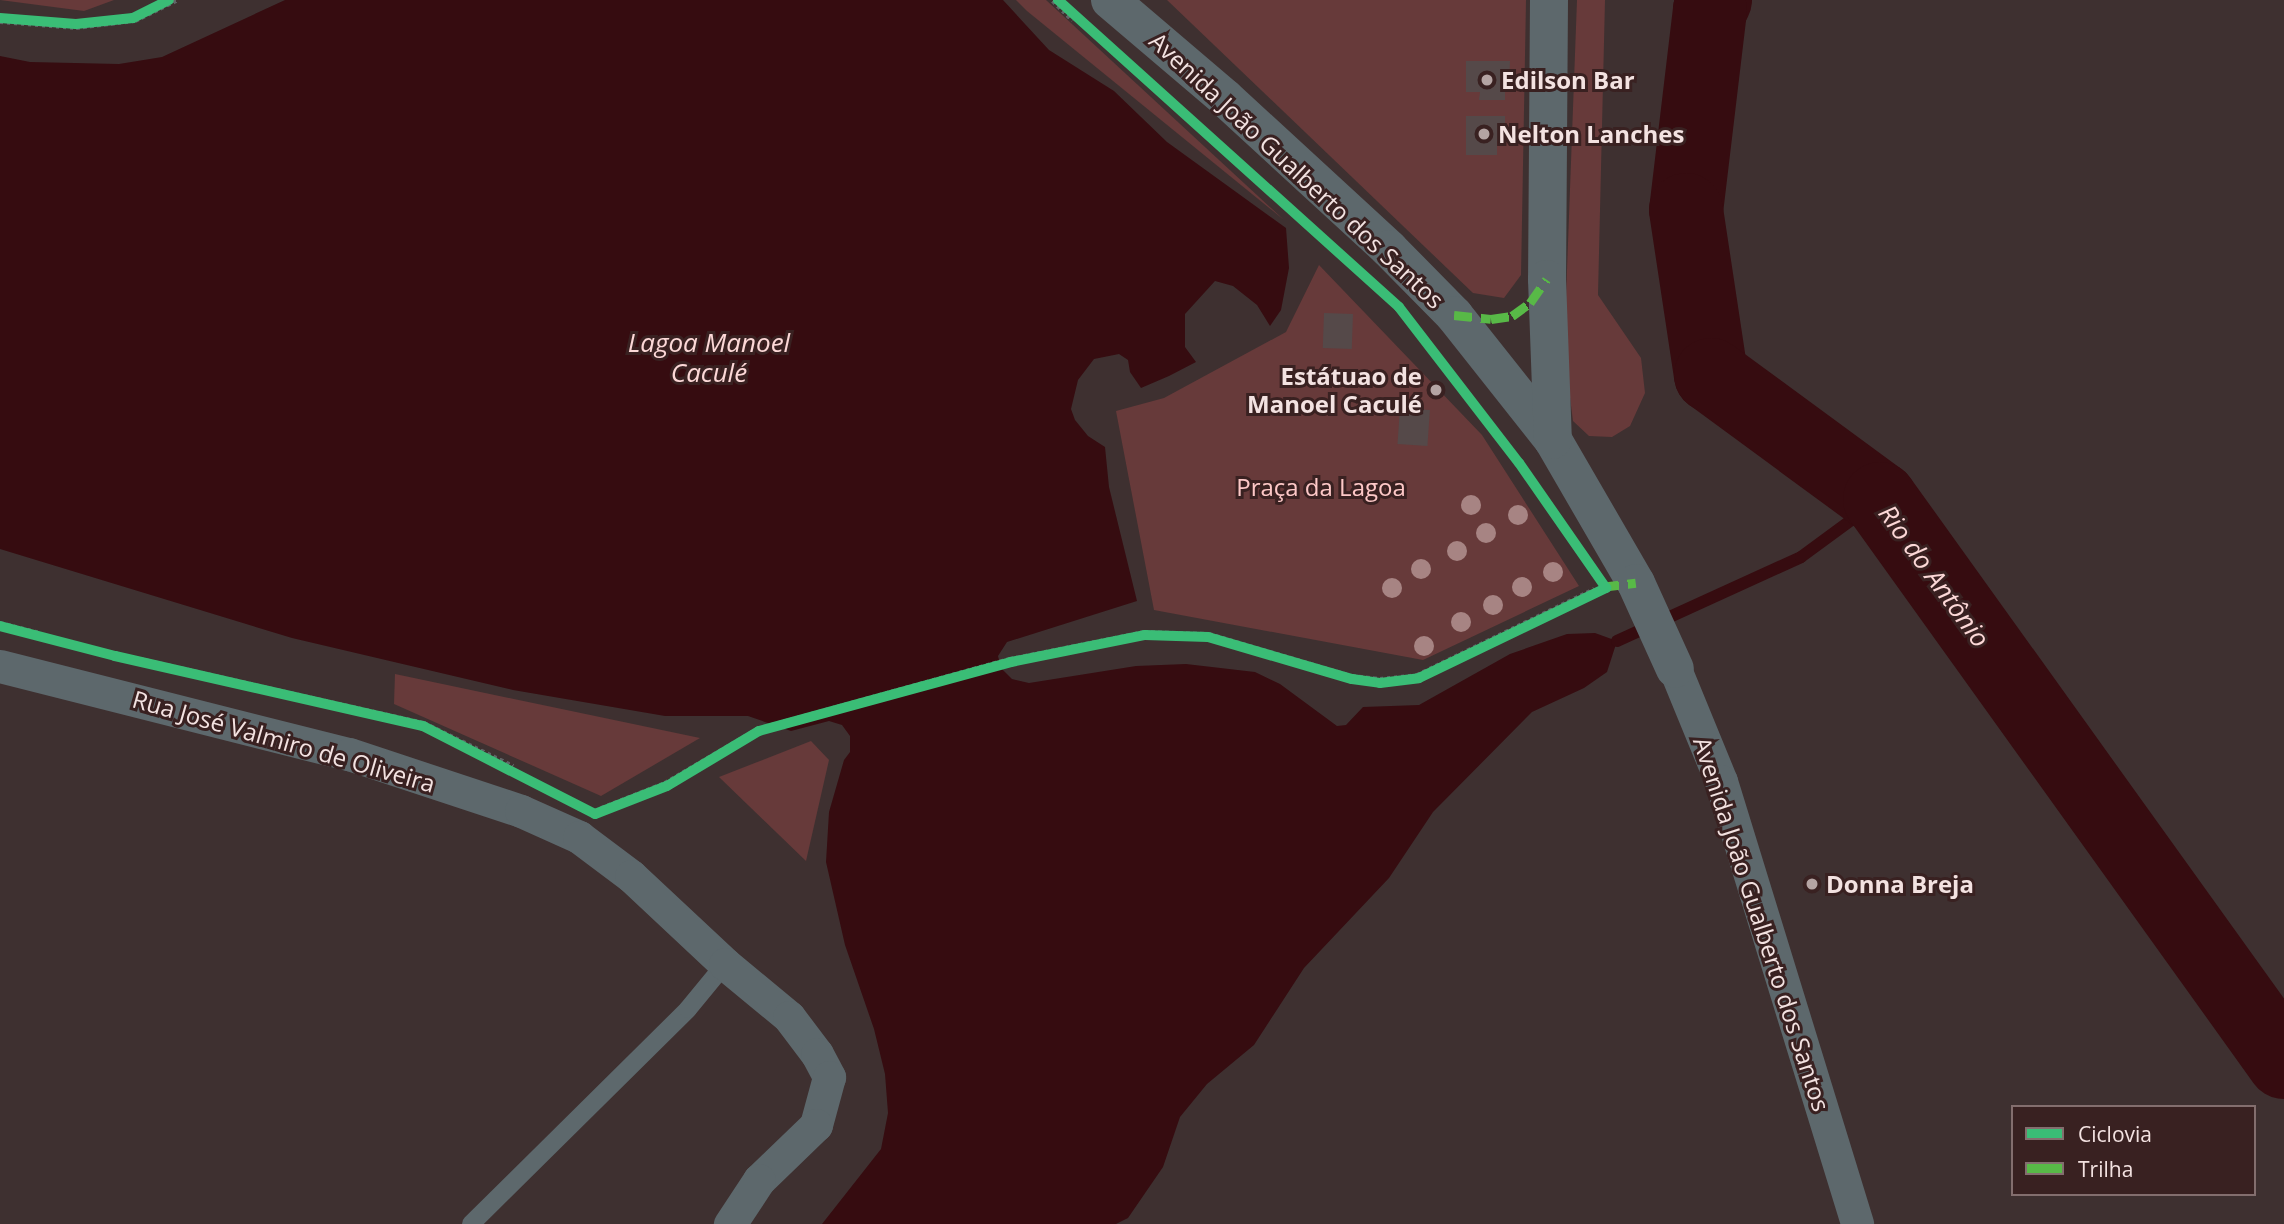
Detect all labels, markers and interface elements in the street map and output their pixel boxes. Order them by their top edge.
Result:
street label: Avenida João Gualberto dos Santos [1144,26,1450,314]
place label: Edilson Bar [1501,66,1635,94]
marker: Edilson Bar [1479,72,1495,88]
place label: Nelton Lanches [1498,120,1684,148]
marker: Nelton Lanches [1476,126,1492,142]
water label: Lagoa Manoel Caculé [628,327,790,388]
place label: Estátuao de Manoel Caculé [1247,362,1422,418]
marker: Estátuao de Manoel Caculé [1428,382,1444,398]
park label: Praça da Lagoa [1236,473,1406,501]
water label: Rio do Antônio [1872,499,1996,653]
street label: Rua José Valmiro de Oliveira [129,684,439,798]
street label: Avenida João Gualberto dos Santos [1688,733,1836,1115]
place label: Donna Breja [1826,870,1974,898]
marker: Donna Breja [1804,876,1820,892]
legend [2011,1105,2256,1196]
text: Ciclovia [2078,1120,2152,1148]
text: Trilha [2078,1155,2133,1183]

